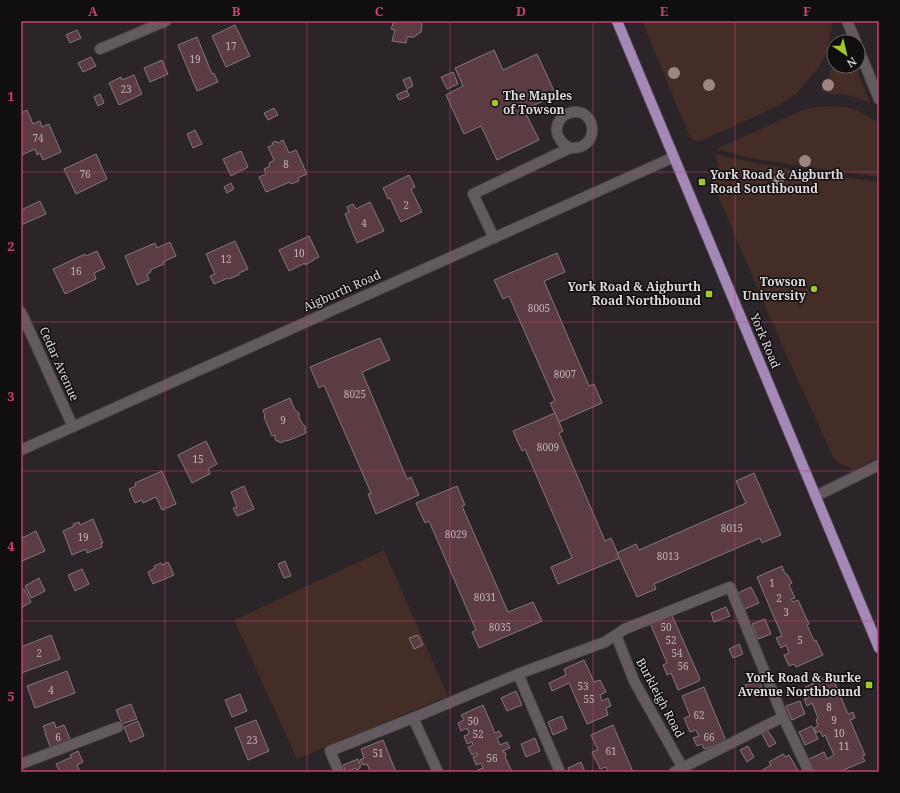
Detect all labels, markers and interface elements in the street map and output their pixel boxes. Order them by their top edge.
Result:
text: A [88,2,98,20]
text: B [232,2,241,20]
text: C [375,2,384,20]
text: D [516,2,526,20]
text: E [660,2,669,20]
text: F [803,2,811,20]
north arrow [826,34,866,74]
house number: 17 [225,39,237,53]
house number: 19 [189,52,201,66]
text: N [844,54,860,71]
house number: 23 [120,82,132,96]
text: 1 [7,87,15,105]
place label: The Maples of Towson [503,87,572,118]
marker: The Maples of Towson [490,98,500,108]
house number: 74 [32,131,44,145]
house number: 8 [283,157,289,171]
place label: York Road & Aigburth Road Southbound [710,166,844,197]
house number: 76 [79,167,91,181]
marker: York Road & Aigburth Road Southbound [697,177,707,187]
house number: 2 [403,198,409,212]
house number: 4 [361,216,367,230]
text: 2 [7,237,15,255]
house number: 10 [293,246,305,260]
house number: 12 [220,252,232,266]
house number: 16 [70,264,82,278]
street label: Aigburth Road [300,266,384,315]
place label: Towson University [743,273,806,304]
place label: York Road & Aigburth Road Northbound [567,278,701,309]
marker: Towson University [809,284,819,294]
marker: York Road & Aigburth Road Northbound [704,289,714,299]
house number: 8005 [528,301,550,315]
street label: York Road [746,310,785,372]
street label: Cedar Avenue [36,324,83,404]
house number: 8007 [554,367,577,381]
text: 3 [7,387,15,405]
house number: 8025 [344,387,366,401]
house number: 9 [280,413,286,427]
house number: 8009 [537,440,559,454]
house number: 15 [192,452,204,466]
house number: 8015 [721,521,743,535]
house number: 8029 [445,527,467,541]
house number: 19 [77,530,89,544]
text: 4 [7,537,15,555]
house number: 8013 [657,549,680,563]
house number: 1 [769,576,775,590]
house number: 8031 [474,590,496,604]
house number: 2 [776,591,782,605]
house number: 3 [783,605,789,619]
house number: 8035 [489,620,511,634]
house number: 50 [660,620,672,634]
house number: 52 [665,633,677,647]
house number: 5 [797,633,803,647]
house number: 2 [36,646,42,660]
house number: 54 [671,646,683,660]
street label: Burkleigh Road [632,655,689,741]
house number: 56 [677,659,689,673]
place label: York Road & Burke Avenue Northbound [738,669,861,700]
house number: 53 [577,679,589,693]
marker: York Road & Burke Avenue Northbound [864,680,874,690]
house number: 4 [48,683,54,697]
text: 5 [7,687,15,705]
house number: 55 [583,692,595,706]
house number: 8 [826,700,832,714]
house number: 62 [693,708,705,722]
house number: 9 [831,713,837,727]
house number: 50 [467,714,479,728]
house number: 10 [833,726,845,740]
house number: 52 [472,727,484,741]
house number: 6 [55,730,61,744]
house number: 66 [703,730,715,744]
house number: 23 [246,733,258,747]
house number: 11 [838,739,850,753]
house number: 61 [605,744,617,758]
house number: 51 [372,746,384,760]
house number: 56 [486,751,498,765]

